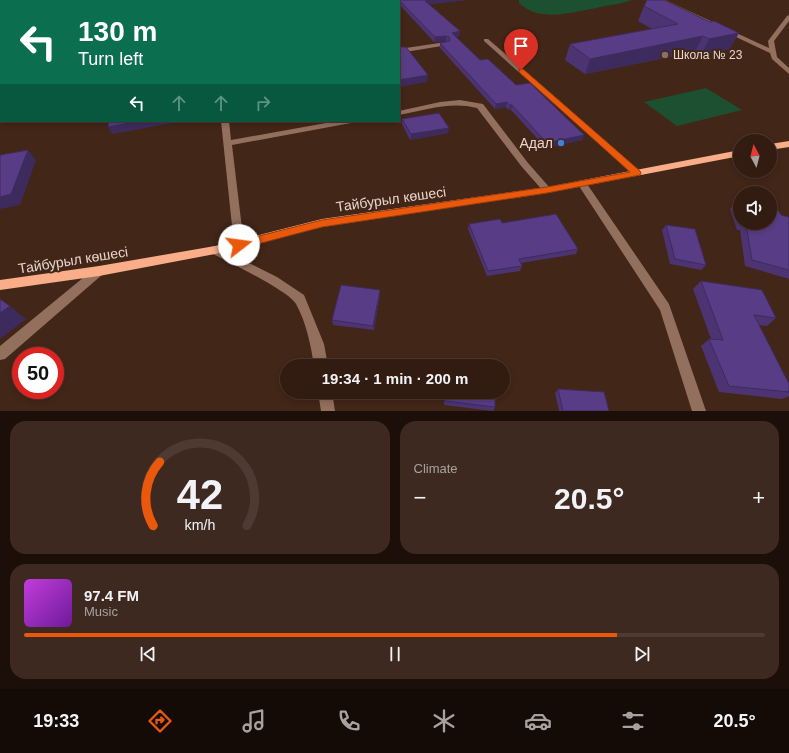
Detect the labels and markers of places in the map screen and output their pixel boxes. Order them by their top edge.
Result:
pin [504,29,538,70]
place label: Школа № 23 [673,48,743,62]
marker: Школа № 23 [660,50,670,60]
place label: Адал [520,135,553,151]
marker: Адал [556,138,566,148]

